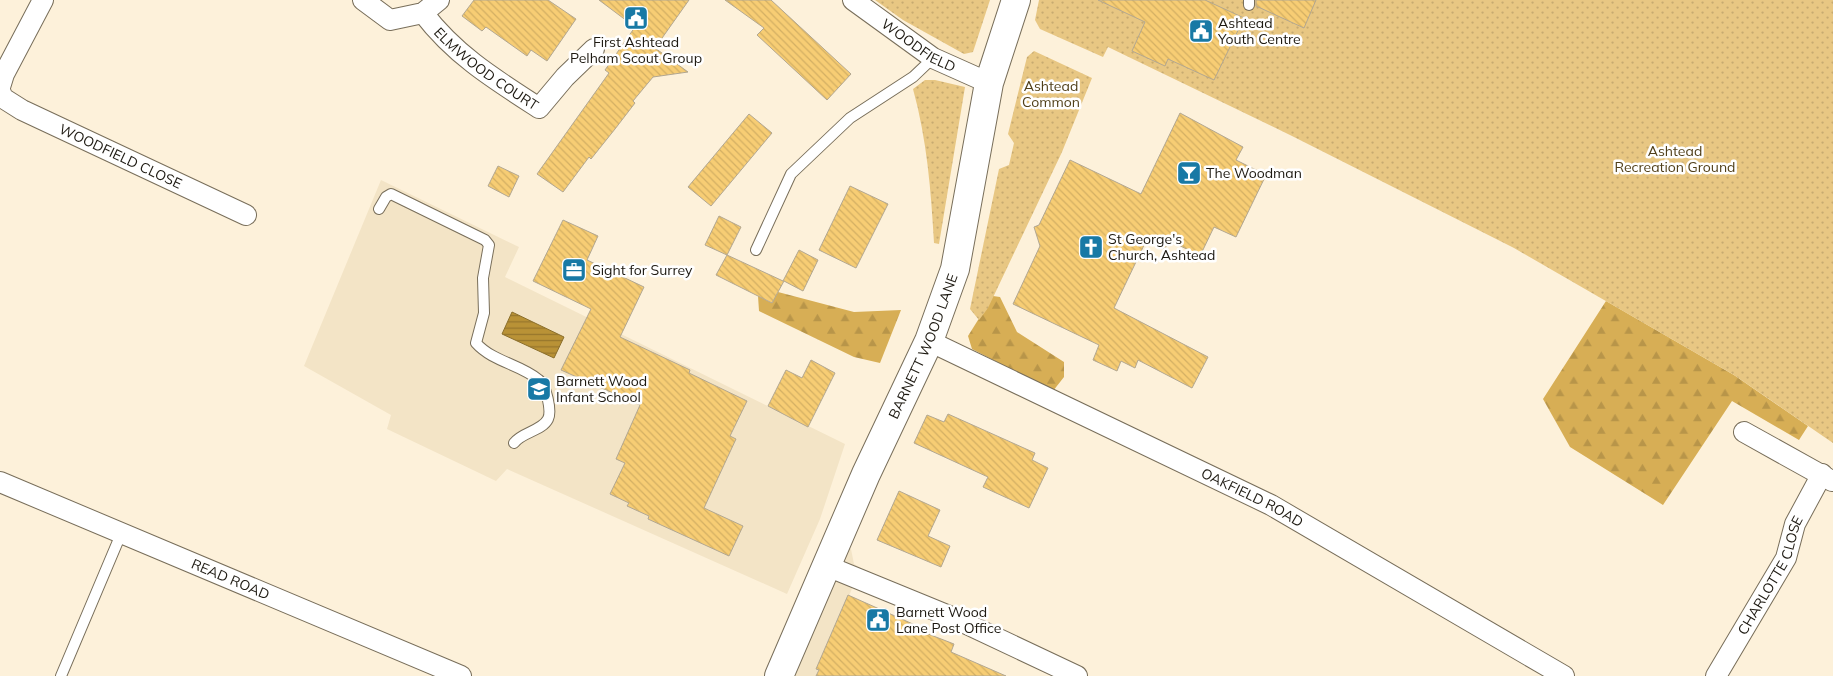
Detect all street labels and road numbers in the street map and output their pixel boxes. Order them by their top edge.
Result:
street label: WOODFIELD [878,15,958,76]
street label: ELMWOOD COURT [430,23,542,115]
street label: WOODFIELD CLOSE [56,120,185,193]
street label: BARNETT WOOD LANE [884,271,962,422]
street label: OAKFIELD ROAD [1198,464,1307,531]
street label: CHARLOTTE CLOSE [1733,513,1807,638]
street label: READ ROAD [189,555,272,603]

